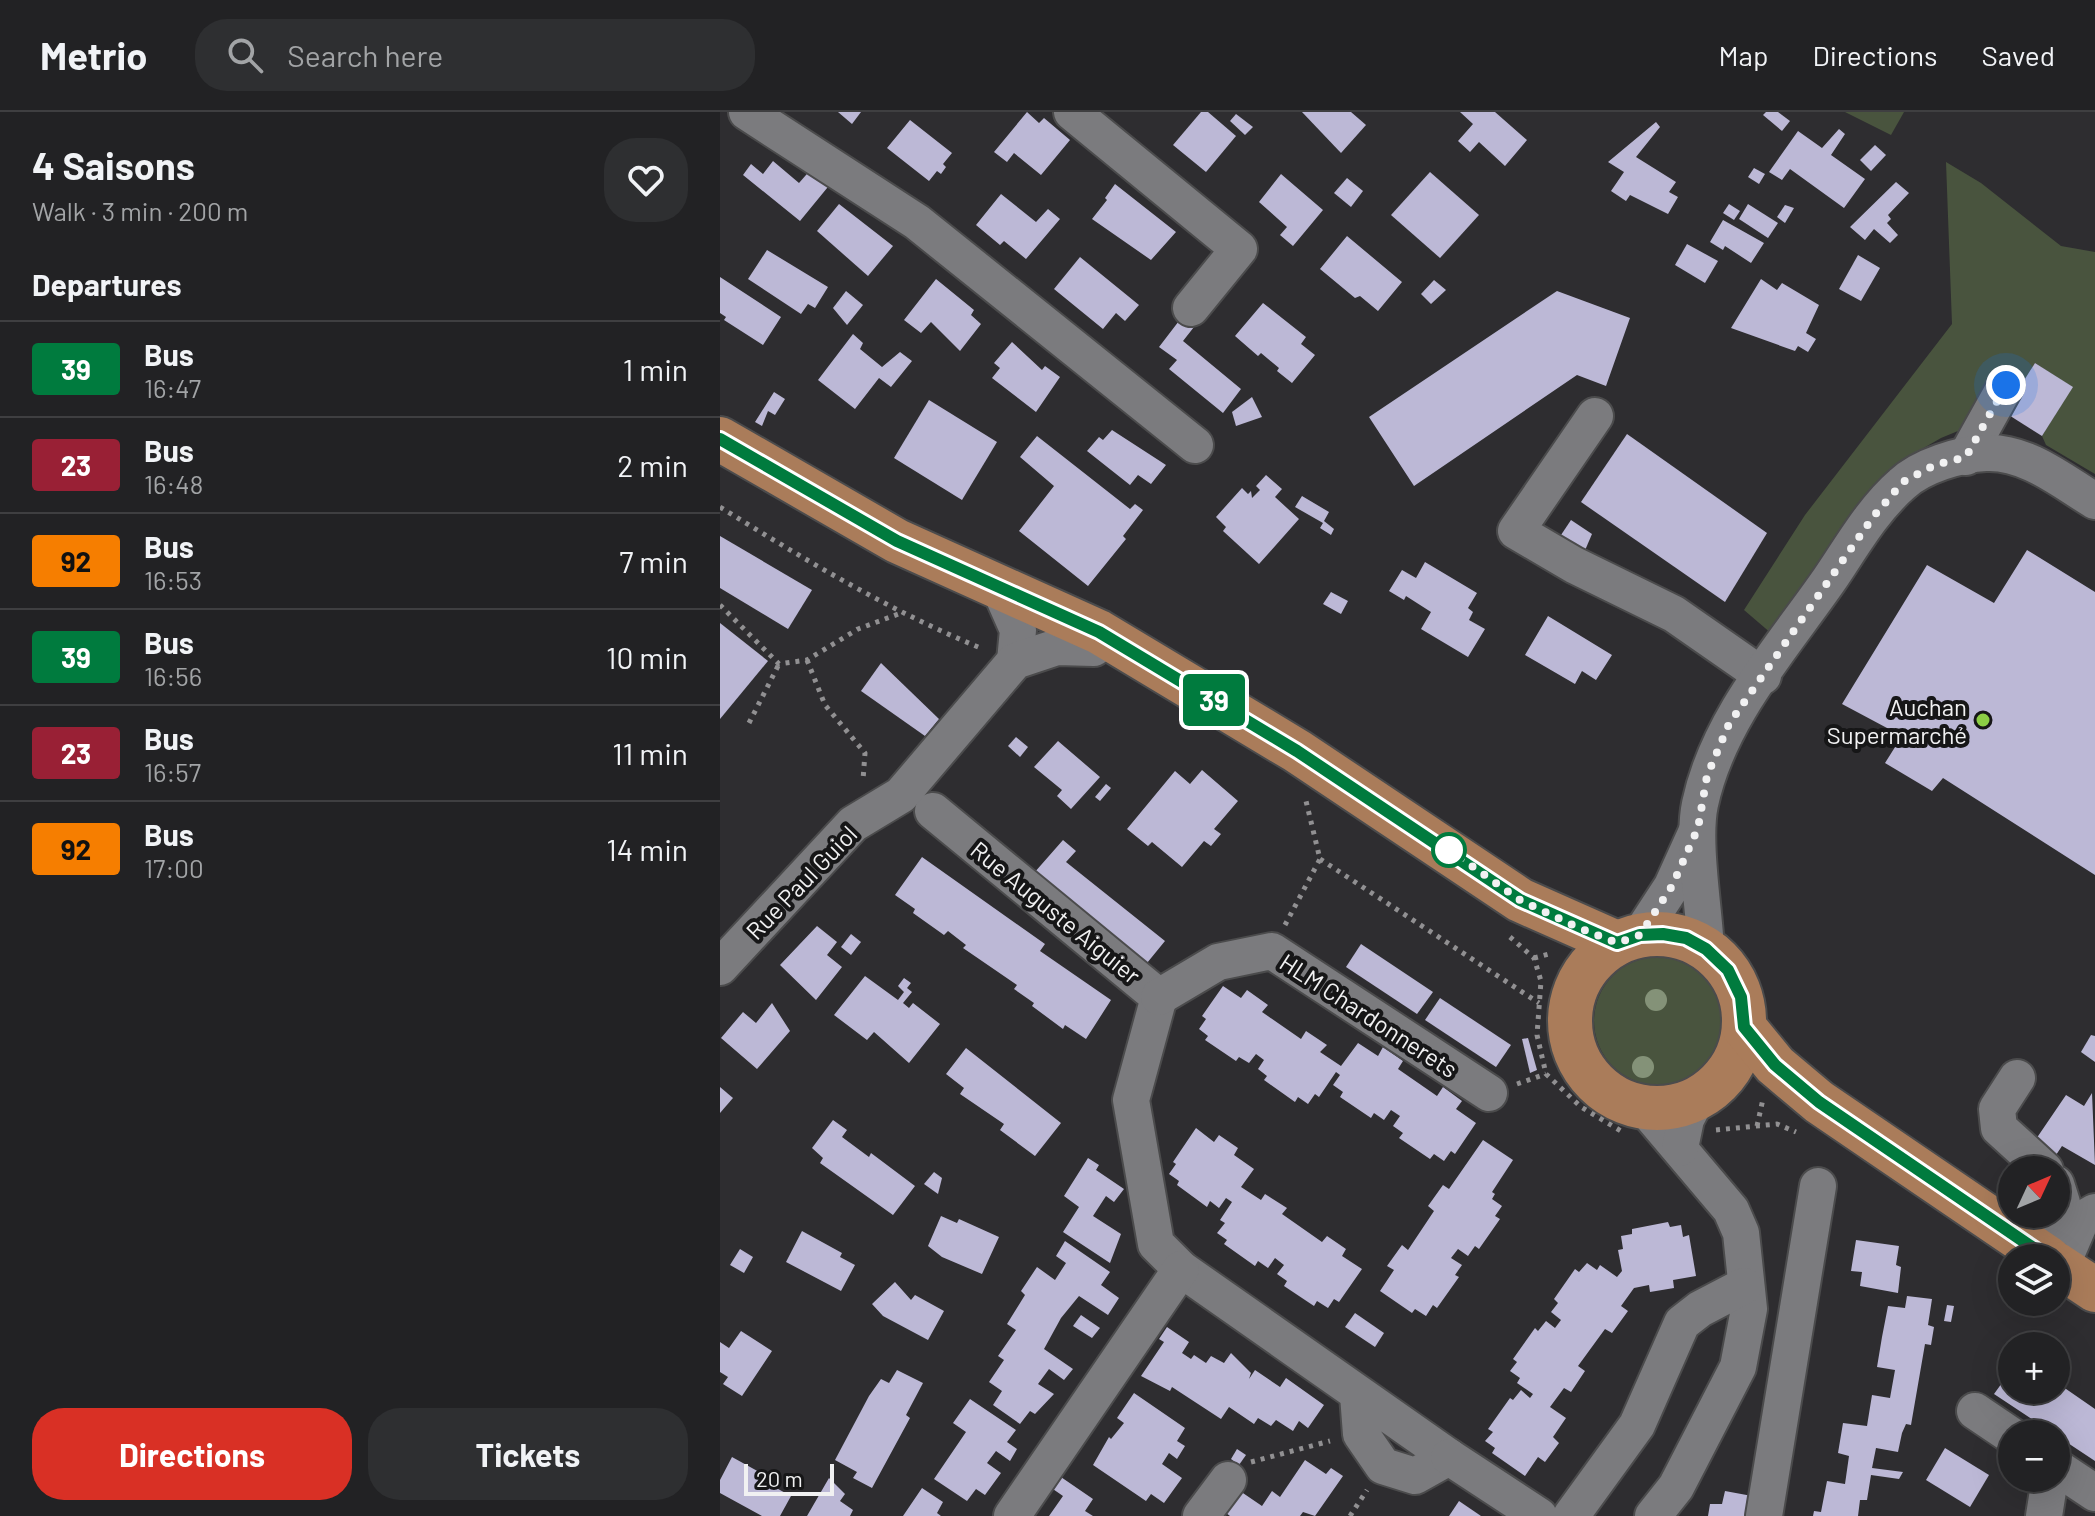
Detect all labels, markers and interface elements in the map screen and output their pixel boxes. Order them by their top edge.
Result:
search box [195,19,755,91]
text: Metrio [40,32,147,78]
icon: search [223,33,267,77]
text: Search here [287,37,443,73]
text: Map [1719,38,1768,72]
text: Directions [1812,38,1938,72]
text: Saved [1982,38,2055,72]
button: heart [604,138,688,222]
text: 4 Saisons [32,142,195,188]
text: Walk · 3 min · 200 m [32,195,248,226]
text: Departures [32,266,182,302]
text: Bus [144,336,194,372]
text: 1 min [623,351,688,387]
text: 39 [61,352,91,386]
your location [1986,365,2026,405]
text: 16:47 [144,372,201,403]
text: Bus [144,432,194,468]
text: 2 min [617,447,688,483]
text: 23 [61,448,91,482]
text: 16:48 [144,468,203,499]
text: Bus [144,528,194,564]
text: 7 min [619,543,688,579]
text: 92 [61,544,91,578]
text: 16:53 [144,564,202,595]
text: Bus [144,624,194,660]
text: 10 min [606,639,688,675]
text: 39 [61,640,91,674]
text: 16:56 [144,660,202,691]
line badge: 39 [1178,674,1250,726]
text: 39 [1199,683,1229,717]
place label: Auchan Supermarché [1827,692,1967,749]
marker: Auchan Supermarché [1974,711,1992,729]
text: Bus [144,720,194,756]
text: 11 min [612,735,688,771]
text: 23 [61,736,91,770]
text: 16:57 [144,756,201,787]
text: Bus [144,816,194,852]
street label: Rue Paul Guiol [740,819,862,945]
text: 14 min [606,831,688,867]
text: 92 [61,832,91,866]
unlabelled marker [1432,833,1466,867]
street label: Rue Auguste Aiguier [965,835,1147,989]
text: 17:00 [144,852,204,883]
street label: HLM Chardonnerets [1275,947,1463,1083]
north arrow [1998,1156,2070,1228]
map controls [1998,1156,2070,1492]
button: layers [1998,1244,2070,1316]
button: + [1998,1332,2070,1404]
button: Directions [32,1408,352,1500]
button: Tickets [368,1408,688,1500]
button: − [1998,1420,2070,1492]
scale bar [744,1460,834,1496]
text: 20 m [756,1465,803,1491]

